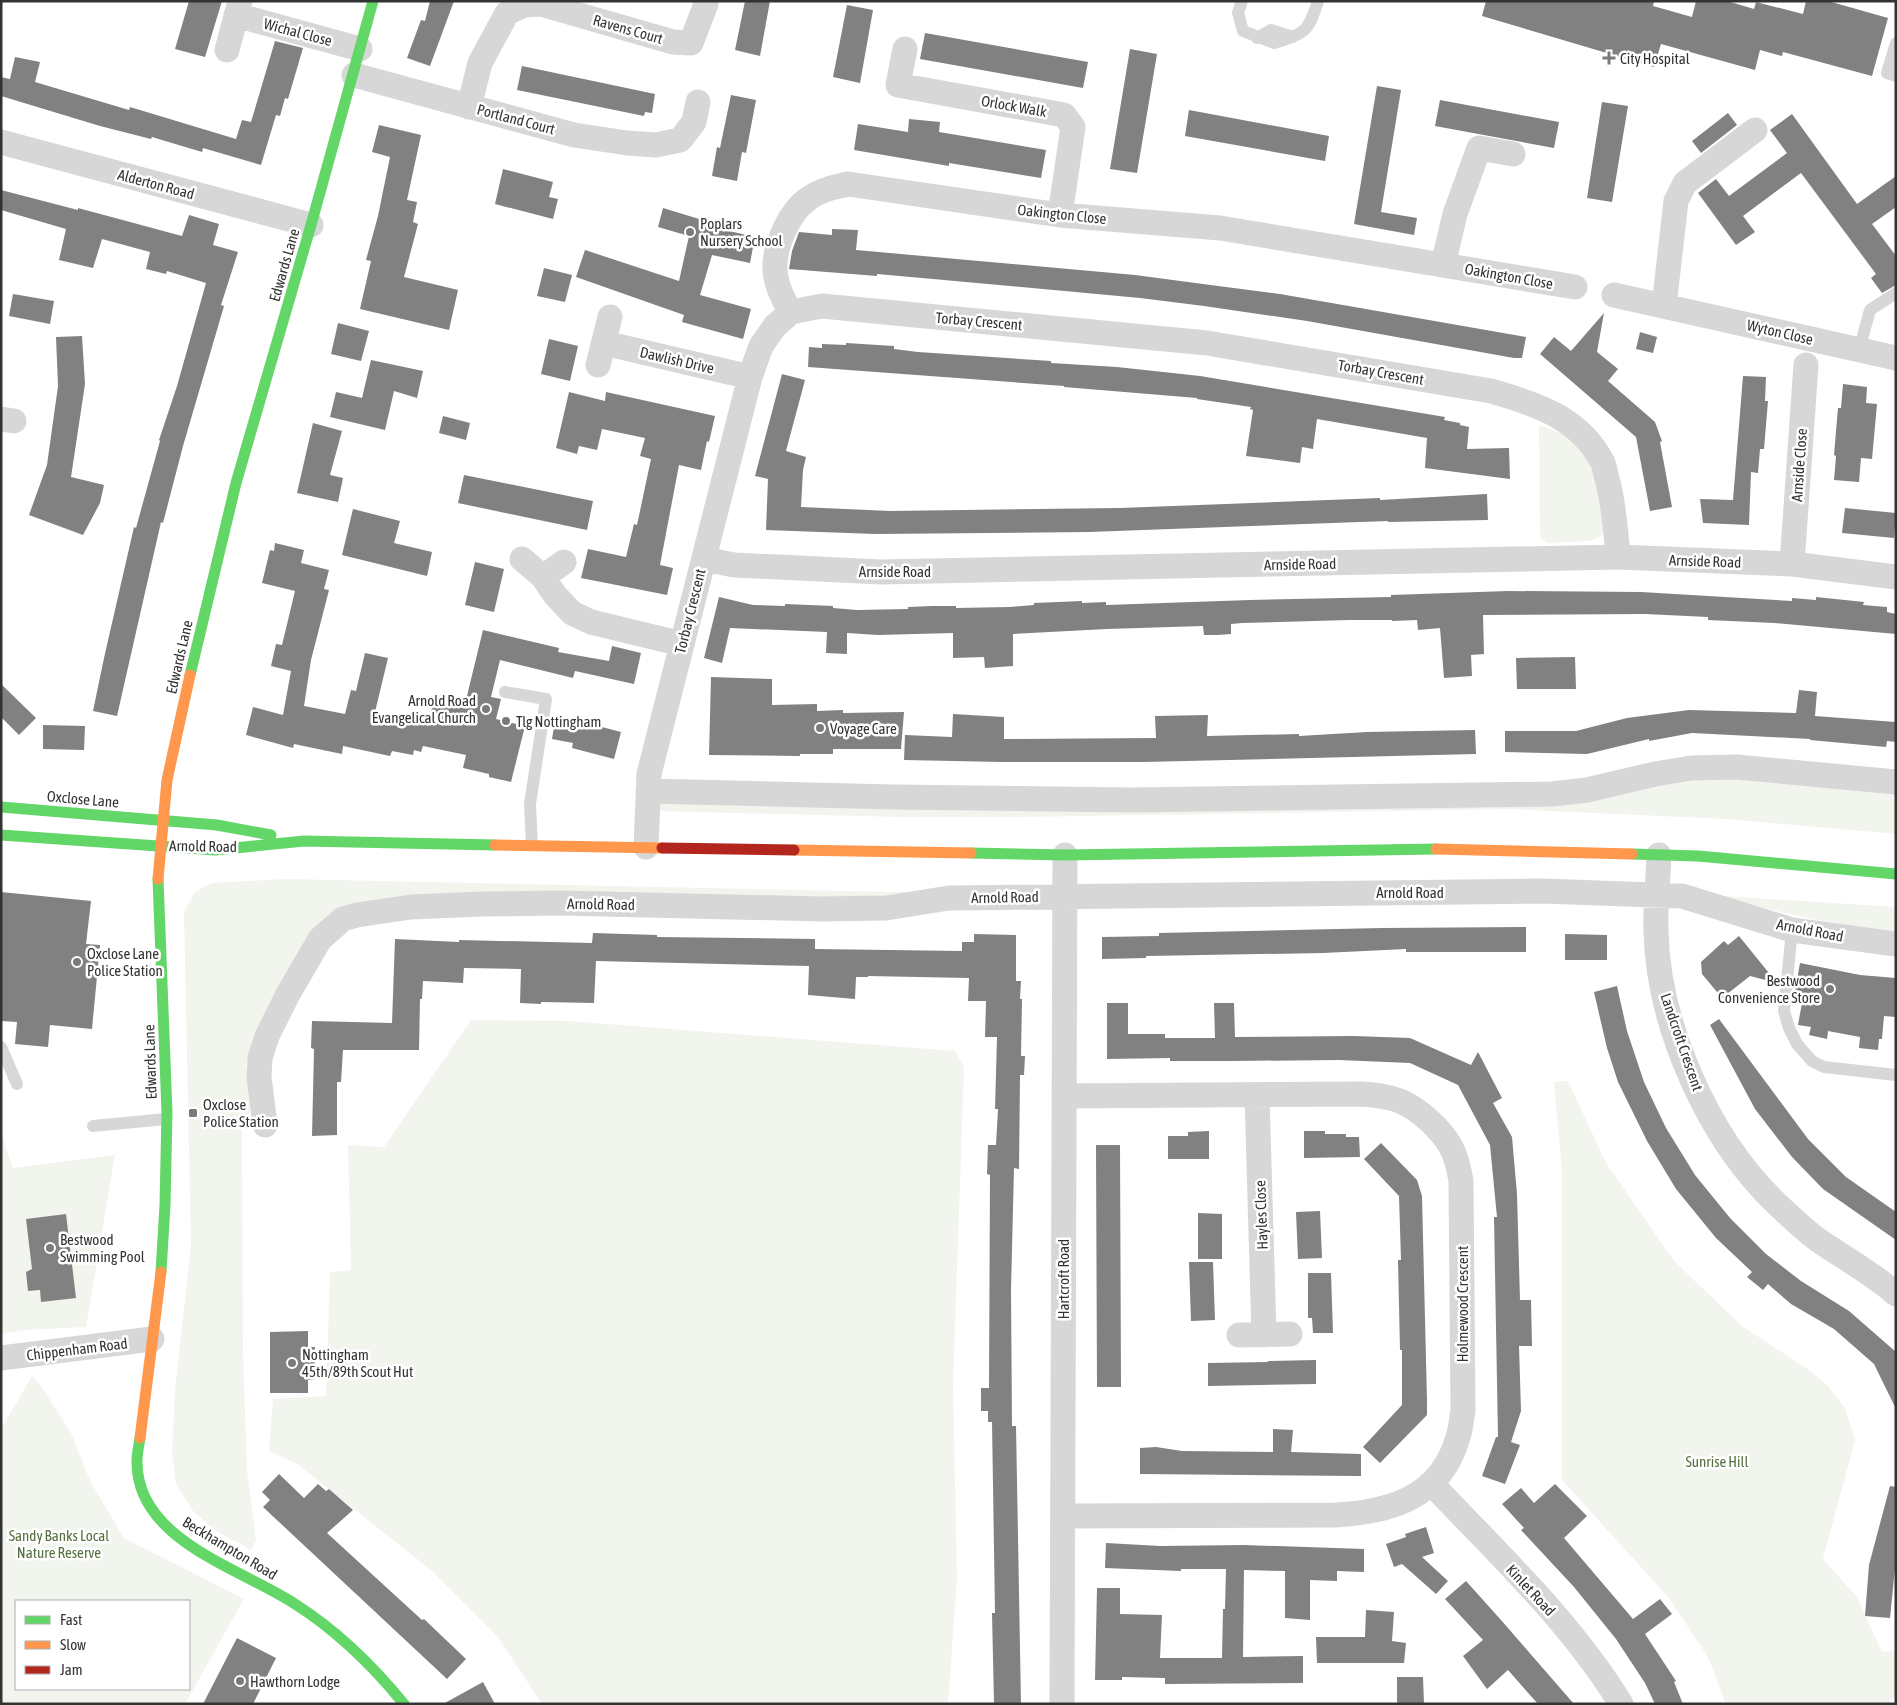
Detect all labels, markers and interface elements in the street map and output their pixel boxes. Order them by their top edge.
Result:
street label: Ravens Court [591,11,665,47]
street label: Wichal Close [262,15,334,49]
place label: City Hospital [1620,50,1690,67]
marker: City Hospital [1602,51,1616,65]
street label: Orlock Walk [980,92,1048,120]
street label: Portland Court [475,100,557,138]
street label: Alderton Road [116,166,196,202]
street label: Oakington Close [1017,201,1108,227]
place label: Poplars Nursery School [700,215,783,249]
street label: Edwards Lane [265,226,303,303]
marker: Poplars Nursery School [684,226,696,238]
street label: Oakington Close [1464,260,1555,292]
street label: Torbay Crescent [935,309,1023,333]
street label: Wyton Close [1745,316,1815,348]
street label: Dawlish Drive [638,343,716,377]
street label: Torbay Crescent [1337,356,1425,388]
street label: Arnside Close [1788,428,1810,502]
street label: Arnside Road [1669,551,1741,571]
street label: Arnside Road [1264,555,1336,573]
street label: Arnside Road [859,563,931,580]
street label: Torbay Crescent [671,567,709,655]
street label: Edwards Lane [162,618,196,695]
place label: Arnold Road Evangelical Church [372,692,476,726]
marker: Arnold Road Evangelical Church [480,703,492,715]
place label: Tlg Nottingham [516,713,601,730]
marker: Tlg Nottingham [500,715,512,727]
place label: Voyage Care [830,720,897,737]
marker: Voyage Care [814,722,826,734]
street label: Oxclose Lane [46,787,120,811]
street label: Arnold Road [169,837,237,855]
street label: Arnold Road [1376,884,1444,901]
street label: Arnold Road [971,888,1039,906]
street label: Arnold Road [567,895,635,913]
street label: Arnold Road [1775,915,1845,945]
place label: Oxclose Lane Police Station [87,945,163,979]
marker: Oxclose Lane Police Station [71,956,83,968]
place label: Bestwood Convenience Store [1718,972,1820,1006]
marker: Bestwood Convenience Store [1824,983,1836,995]
street label: Landcroft Crescent [1657,991,1707,1093]
street label: Edwards Lane [140,1024,160,1100]
place label: Oxclose Police Station [203,1096,279,1130]
marker: Oxclose Police Station [187,1107,199,1119]
street label: Hayles Close [1251,1180,1271,1250]
place label: Bestwood Swimming Pool [60,1231,145,1265]
street label: Hartcroft Road [1055,1239,1072,1319]
marker: Bestwood Swimming Pool [44,1242,56,1254]
street label: Holmewood Crescent [1454,1246,1471,1362]
street label: Chippenham Road [26,1334,128,1364]
place label: Nottingham 45th/89th Scout Hut [302,1346,413,1380]
marker: Nottingham 45th/89th Scout Hut [286,1357,298,1369]
park label: Sunrise Hill [1686,1453,1749,1470]
street label: Beckhampton Road [180,1513,280,1583]
park label: Sandy Banks Local Nature Reserve [9,1527,109,1561]
street label: Kinlet Road [1503,1561,1559,1619]
legend [15,1600,190,1690]
text: Fast [60,1611,82,1628]
text: Slow [60,1636,86,1653]
text: Jam [60,1661,83,1678]
place label: Hawthorn Lodge [250,1673,340,1690]
marker: Hawthorn Lodge [234,1675,246,1687]

